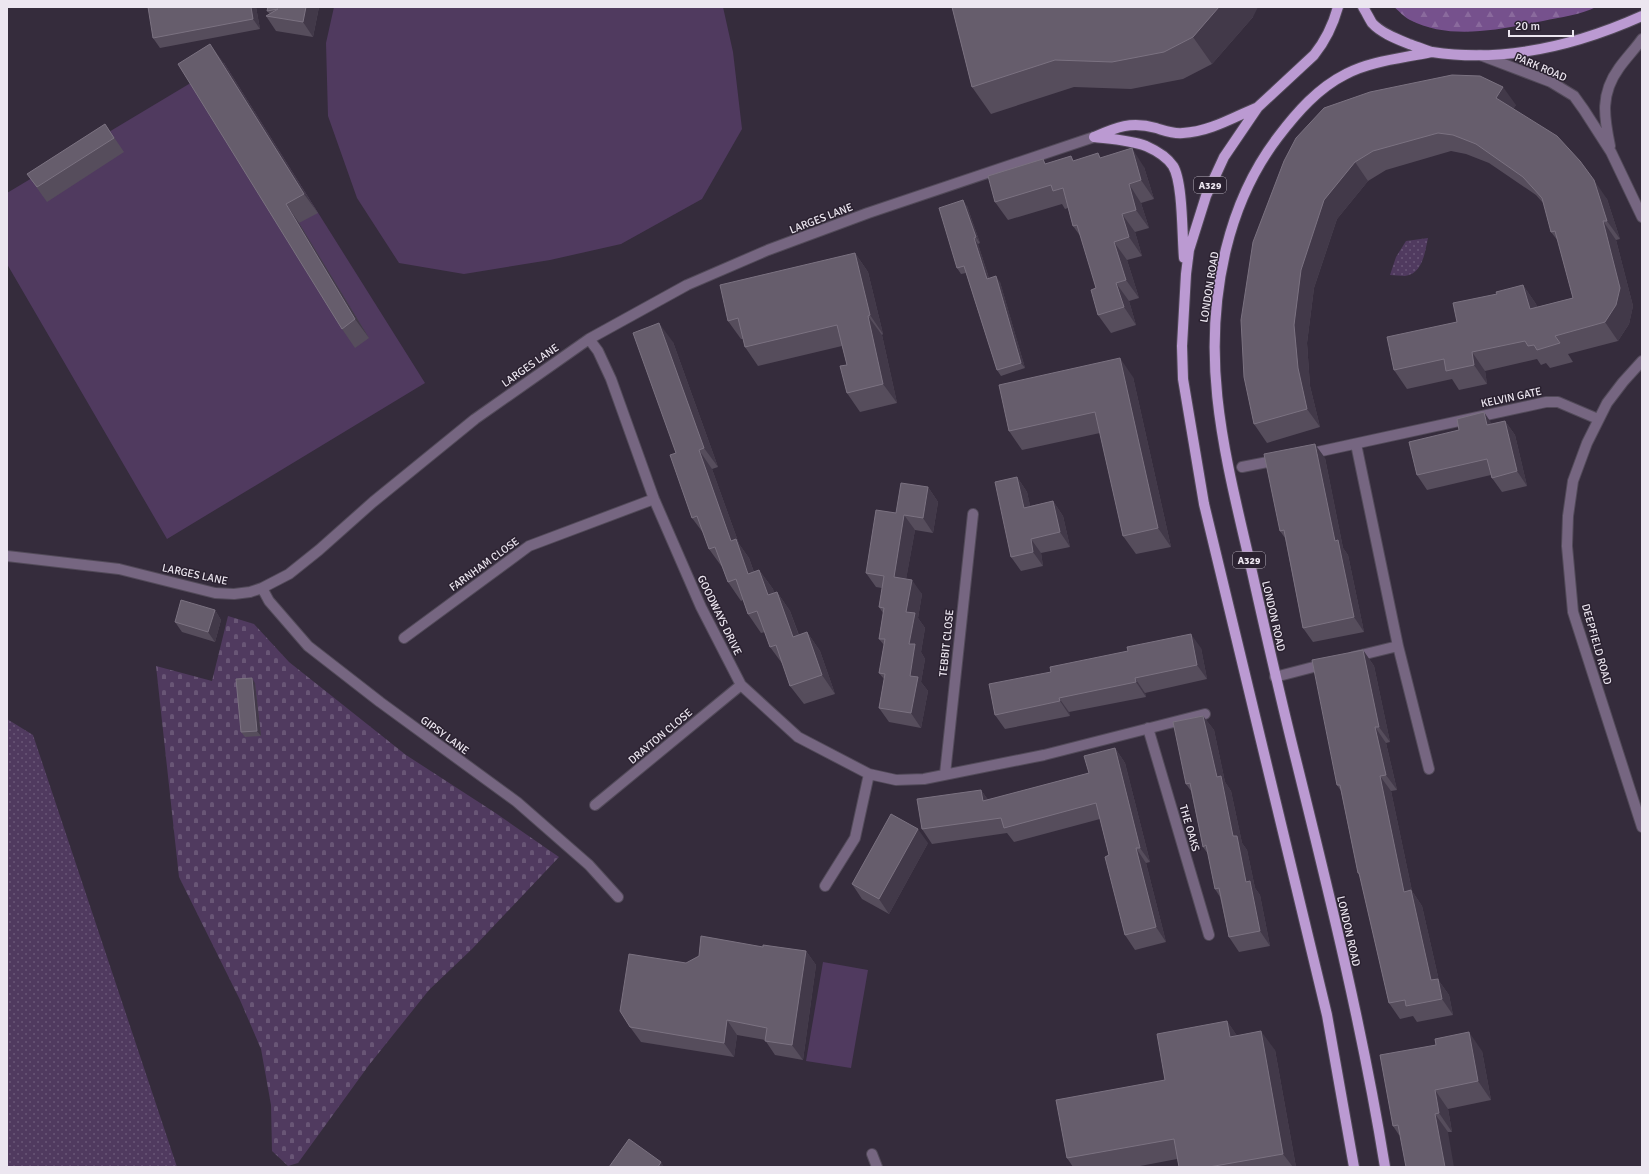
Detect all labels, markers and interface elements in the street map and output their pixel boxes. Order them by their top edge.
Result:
scale bar [1509,12,1573,38]
text: 20 m [1515,19,1540,34]
street label: PARK ROAD [1513,51,1569,84]
road number: A329 [1194,177,1226,193]
street label: LARGES LANE [788,200,855,236]
street label: LONDON ROAD [1197,251,1222,324]
street label: LARGES LANE [499,341,561,390]
street label: KELVIN GATE [1480,385,1543,410]
street label: FARNHAM CLOSE [447,535,522,594]
road number: A329 [1233,552,1265,568]
street label: LARGES LANE [161,561,229,588]
street label: GOODWAYS DRIVE [695,573,745,657]
street label: LONDON ROAD [1259,580,1288,653]
street label: DEEPFIELD ROAD [1579,602,1614,686]
street label: TEBBIT CLOSE [936,609,956,677]
street label: DRAYTON CLOSE [626,706,695,767]
street label: GIPSY LANE [418,714,471,757]
street label: THE OAKS [1177,803,1202,853]
street label: LONDON ROAD [1334,895,1363,968]

